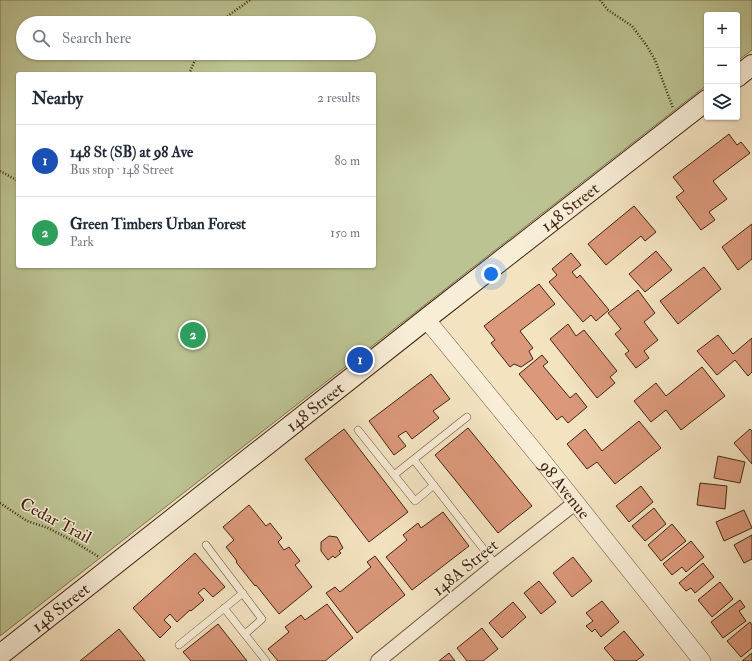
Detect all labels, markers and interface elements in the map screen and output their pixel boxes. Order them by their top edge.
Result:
map controls [704,12,740,120]
button: + [704,12,740,48]
search box [16,16,376,60]
icon: search [30,27,52,49]
text: Search here [62,29,131,48]
button: − [704,48,740,84]
button: layers [704,84,740,120]
text: Nearby [32,88,83,109]
text: 2 results [317,90,360,106]
text: 148 St (SB) at 98 Ave [70,143,193,162]
text: 1 [43,153,47,169]
text: 80 m [334,153,360,169]
text: Bus stop · 148 Street [70,162,174,178]
street label: 148 Street [537,178,604,236]
text: Green Timbers Urban Forest [70,215,246,234]
text: 2 [42,225,48,241]
text: 150 m [330,225,360,241]
text: Park [70,234,94,250]
your location [481,264,501,284]
pin: 2 [180,320,206,350]
pin: 1 [347,345,373,375]
street label: 148 Street [282,378,349,436]
street label: 98 Avenue [534,454,595,523]
street label: Cedar Trail [16,493,96,548]
street label: 148A Street [428,534,503,600]
street label: 148 Street [28,578,94,637]

